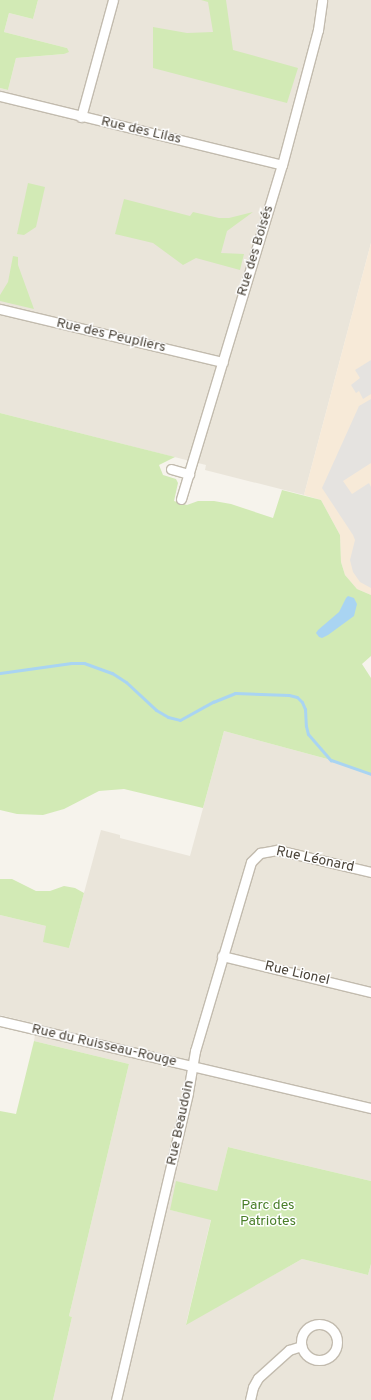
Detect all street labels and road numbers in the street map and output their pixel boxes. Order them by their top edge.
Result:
street label: Rue des Lilas [99,114,183,148]
street label: Rue des Boisés [234,204,278,298]
street label: Rue des Peupliers [55,315,167,357]
street label: Rue Léonard [274,844,356,876]
street label: Rue Lionel [263,958,331,990]
street label: Rue du Ruisseau-Rouge [30,1021,178,1071]
street label: Rue Beaudoin [164,1079,198,1167]

